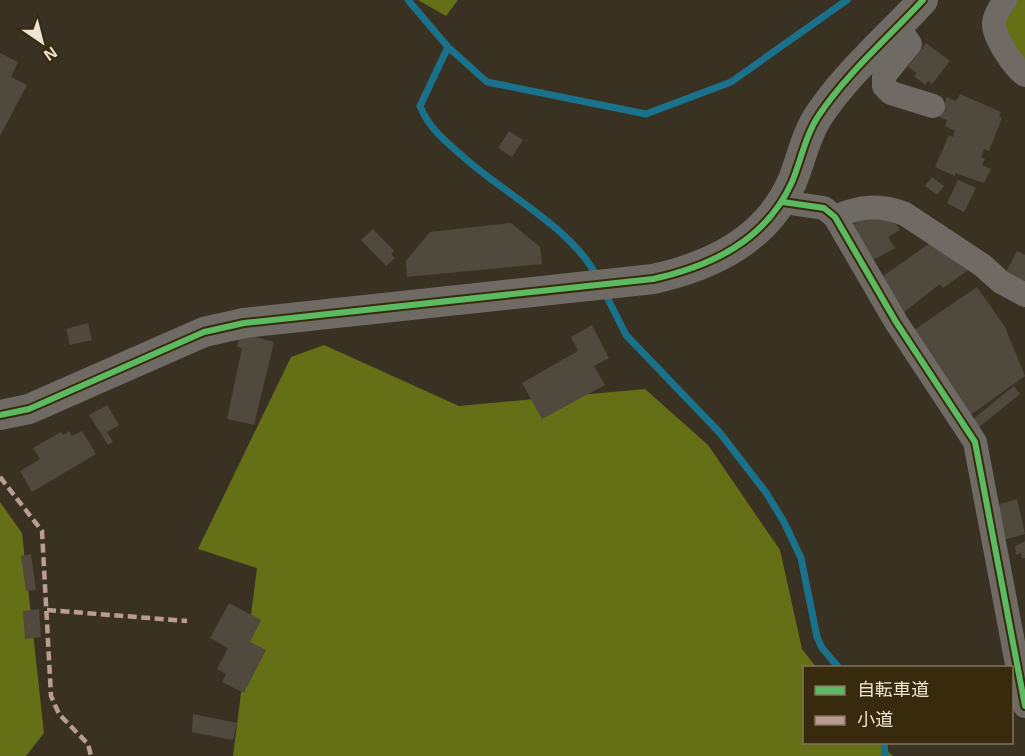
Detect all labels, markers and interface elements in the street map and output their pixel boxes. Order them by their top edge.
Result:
north arrow [12,12,72,72]
text: N [41,44,60,64]
legend [803,666,1013,744]
text: 自転車道 [857,680,929,700]
text: 小道 [857,710,893,730]

